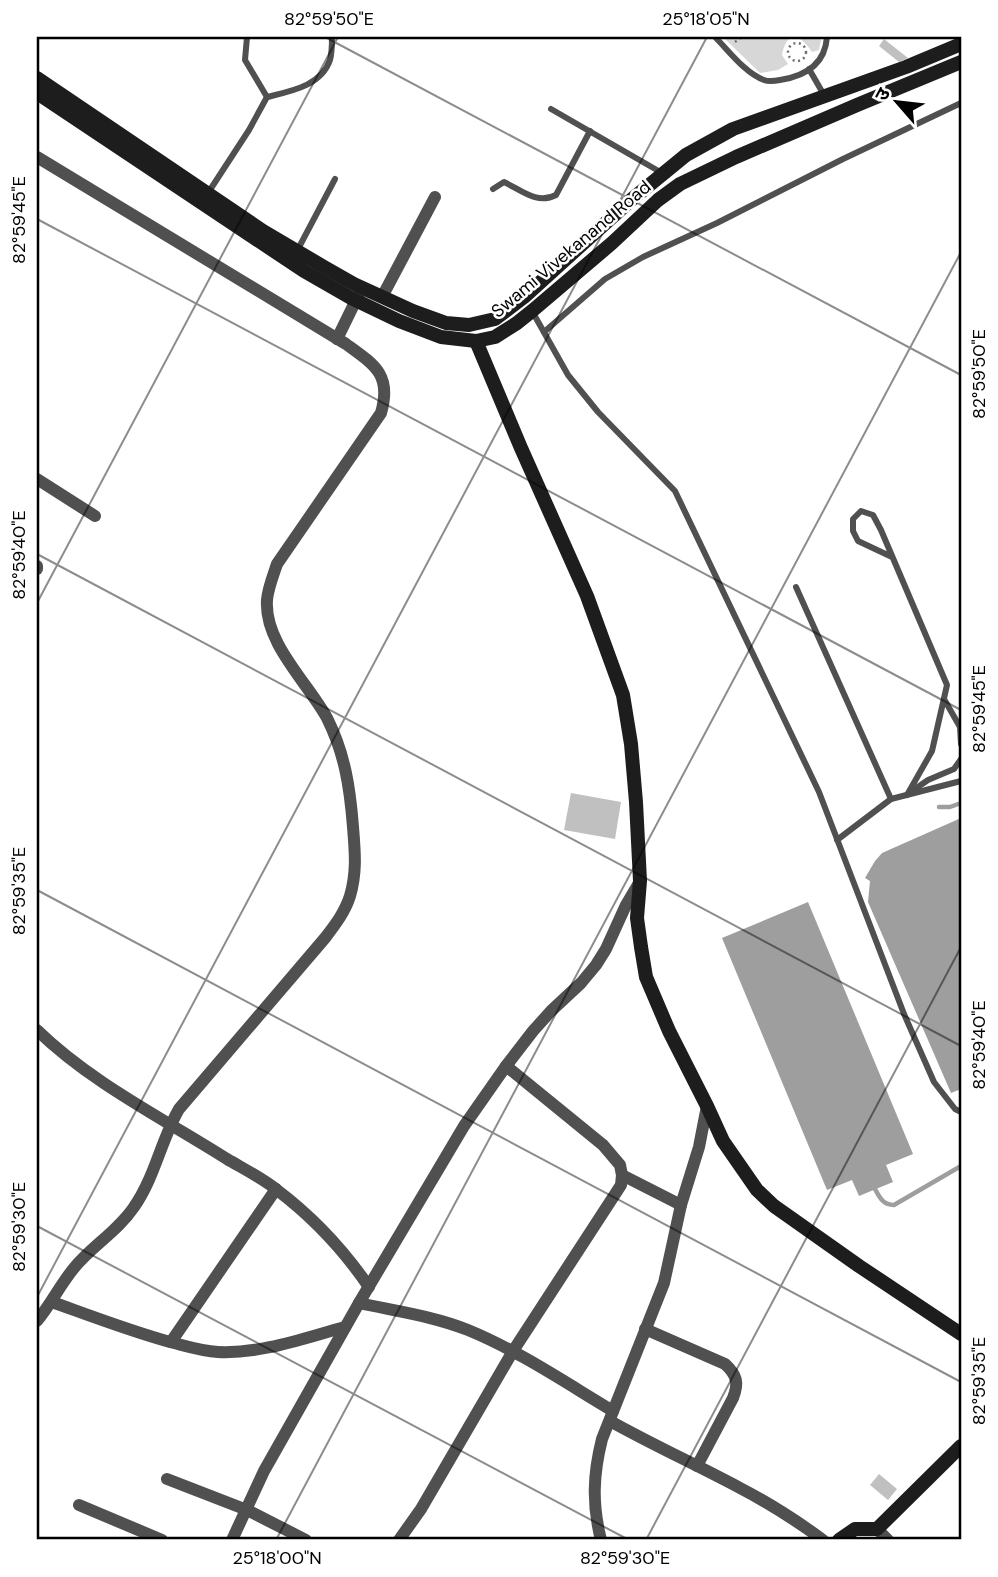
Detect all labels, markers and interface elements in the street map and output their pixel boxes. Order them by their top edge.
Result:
text: 82°59'50"E [284,7,374,31]
text: 25°18'05"N [662,7,750,31]
north arrow [862,66,932,136]
text: उ [869,83,896,105]
street label: Swami Vivekanand Road [486,175,656,323]
text: 82°59'45"E [7,176,31,264]
text: 82°59'50"E [967,329,991,419]
text: 82°59'40"E [7,510,31,600]
text: 82°59'45"E [967,665,991,753]
text: 82°59'35"E [7,847,31,935]
text: 82°59'40"E [967,1000,991,1090]
text: 82°59'30"E [7,1182,31,1272]
text: 82°59'35"E [967,1337,991,1425]
text: 25°18'00"N [232,1546,322,1570]
text: 82°59'30"E [580,1546,670,1570]

